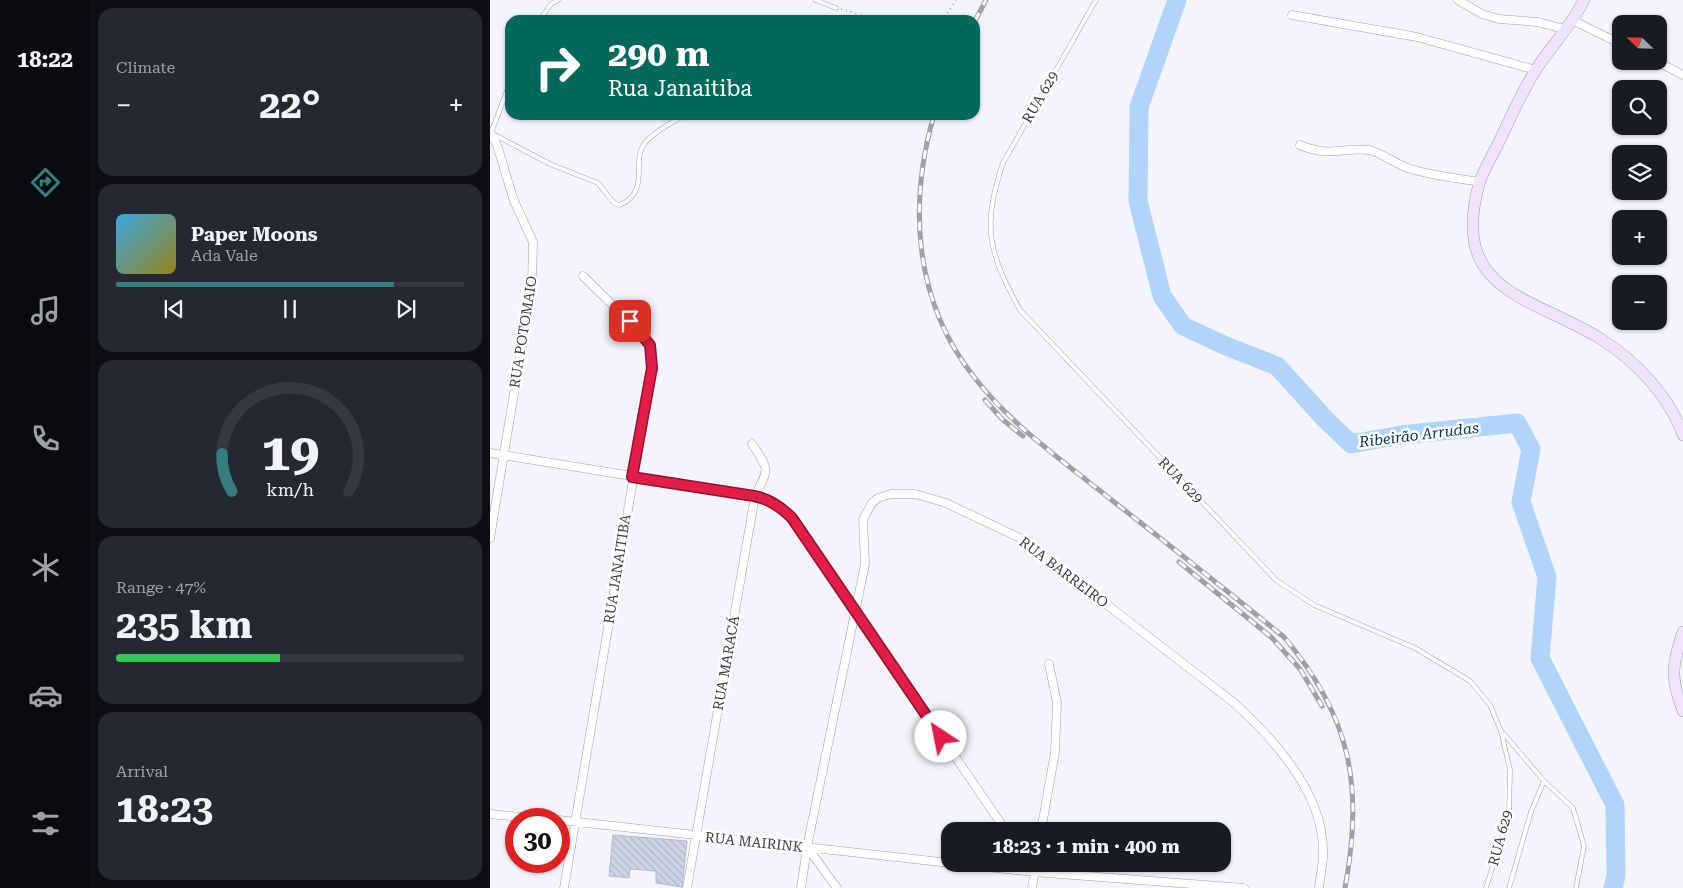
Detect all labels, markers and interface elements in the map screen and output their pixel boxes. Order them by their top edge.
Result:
north arrow [1612,15,1668,70]
map controls [1612,15,1667,330]
text: 290 m [608,34,709,75]
icon: right [525,35,590,100]
text: 18:22 [17,47,73,72]
text: Climate [116,58,175,77]
street label: RUA 629 [1019,68,1061,126]
text: Rua Janaitiba [608,76,752,101]
button: search [1612,80,1667,135]
text: 22° [259,83,321,127]
text: − [116,89,132,122]
text: + [448,89,464,122]
button: layers [1612,145,1667,200]
icon: directions [28,165,63,200]
button: + [1612,210,1667,265]
text: Paper Moons [191,223,318,246]
text: Ada Vale [191,246,258,265]
street label: RUA POTOMAIO [506,275,540,389]
button: − [1612,275,1667,330]
icon: music [28,293,63,328]
icon: previous [160,295,188,323]
icon: pause [276,295,304,323]
icon: next [392,295,420,323]
pin [609,300,651,342]
icon: arrive [616,307,644,335]
water label: Ribeirão Arrudas [1357,419,1480,451]
icon: phone [28,421,63,456]
text: 19 [261,422,319,483]
street label: RUA 629 [1155,454,1207,506]
text: km/h [266,479,314,500]
street label: RUA JANAITIBA [600,513,634,625]
street label: RUA BARREIRO [1016,533,1112,611]
icon: climate [28,550,63,585]
text: Range · 47% [116,578,206,597]
text: 235 km [116,603,252,647]
street label: RUA MARACÁ [710,614,742,712]
icon: car [28,678,63,713]
position arrow [914,710,966,762]
text: Arrival [116,762,168,781]
text: 18:23 [116,787,213,831]
icon: filters [28,806,63,841]
speed limit sign: 30 [505,808,570,873]
street label: RUA 629 [1485,808,1515,868]
street label: RUA MAIRINK [704,829,804,855]
text: 18:23 · 1 min · 400 m [992,835,1180,858]

